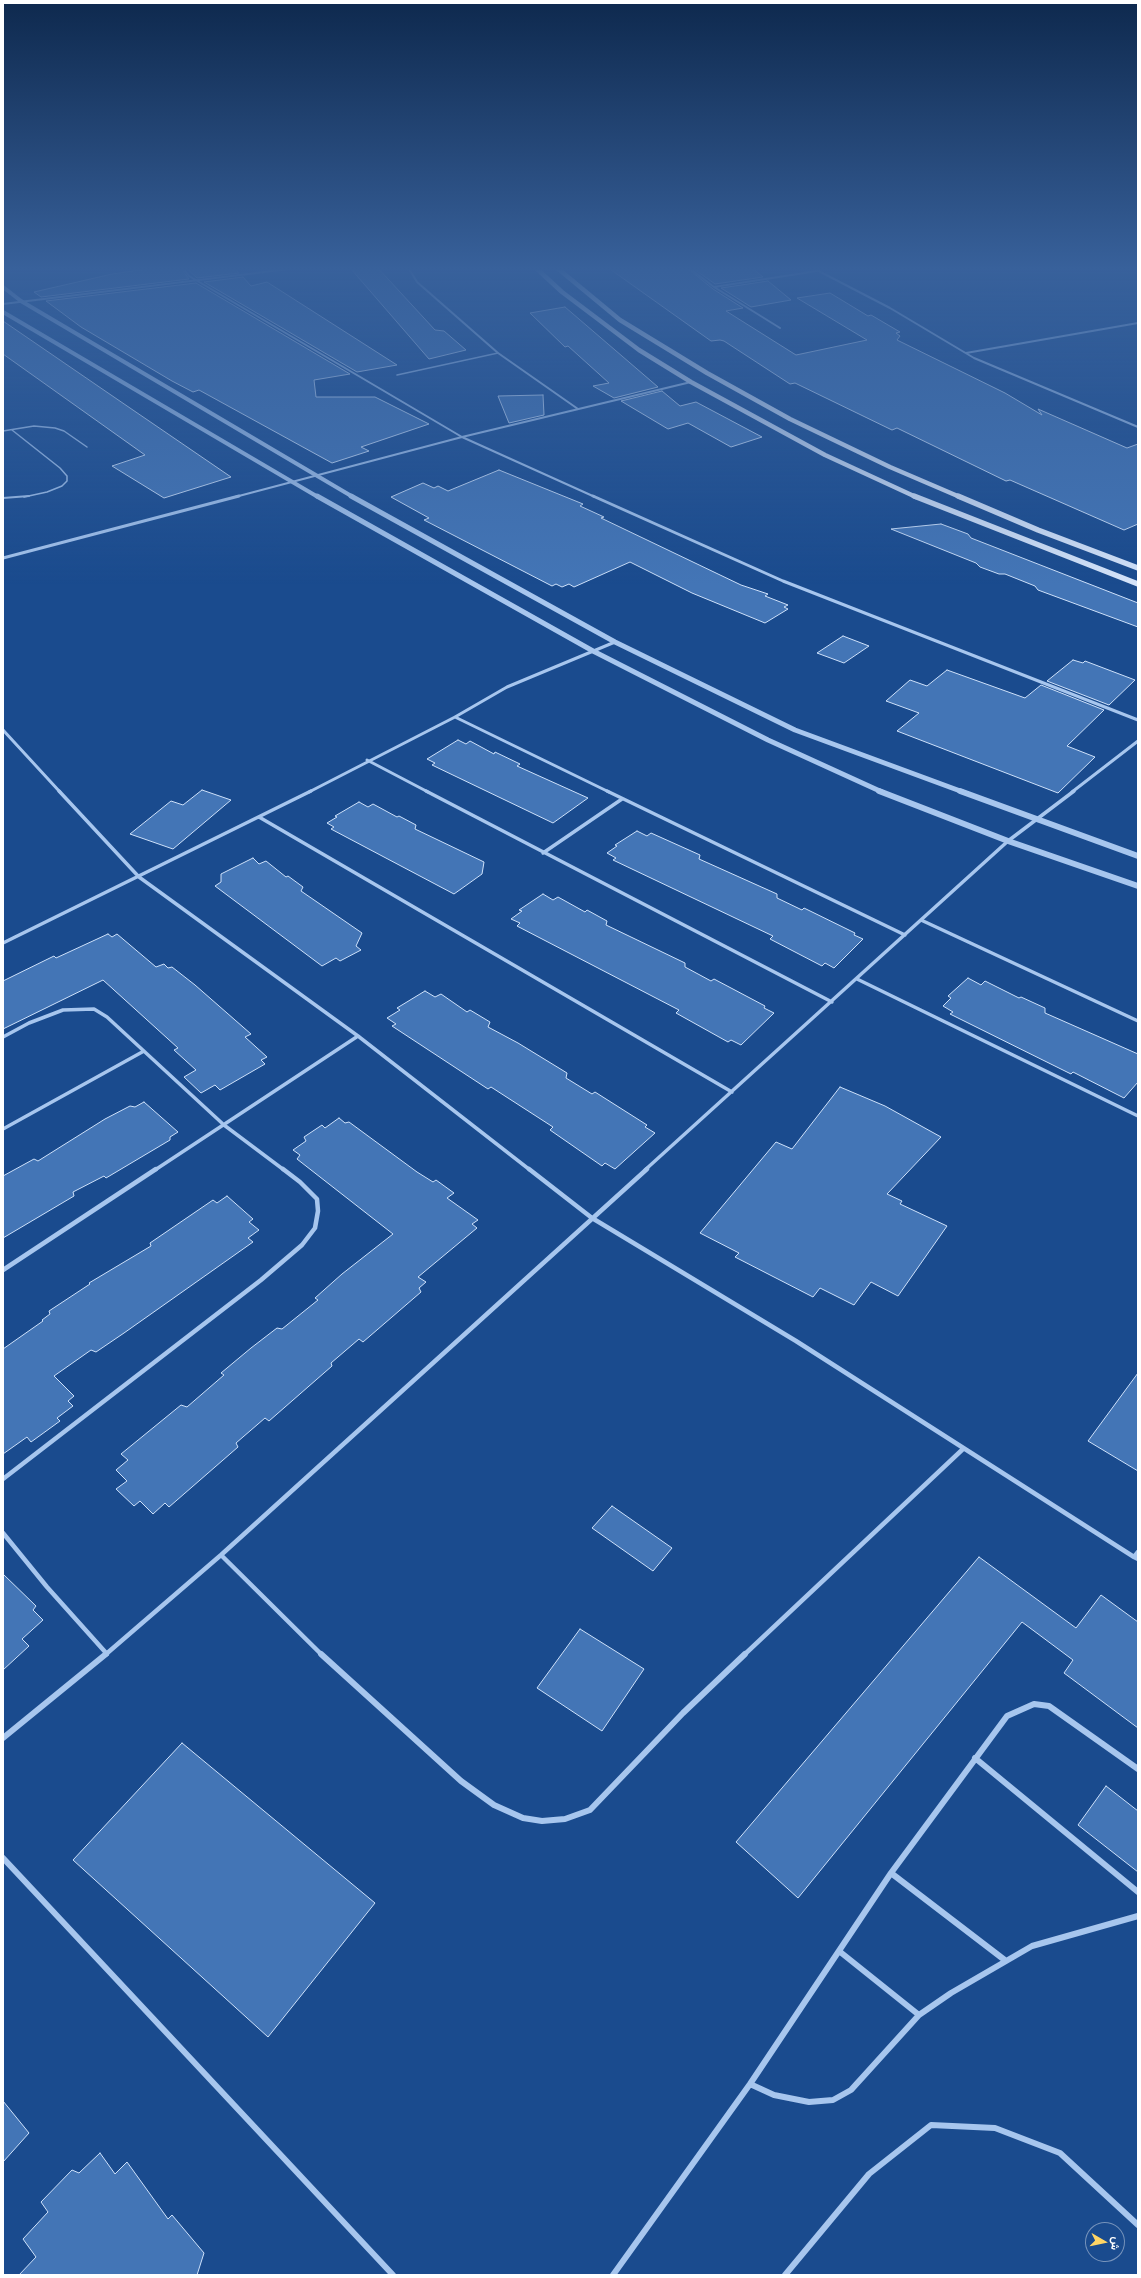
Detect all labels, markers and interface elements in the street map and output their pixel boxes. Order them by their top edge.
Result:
north arrow [1085,2222,1125,2262]
text: ش [1109,2236,1123,2251]

